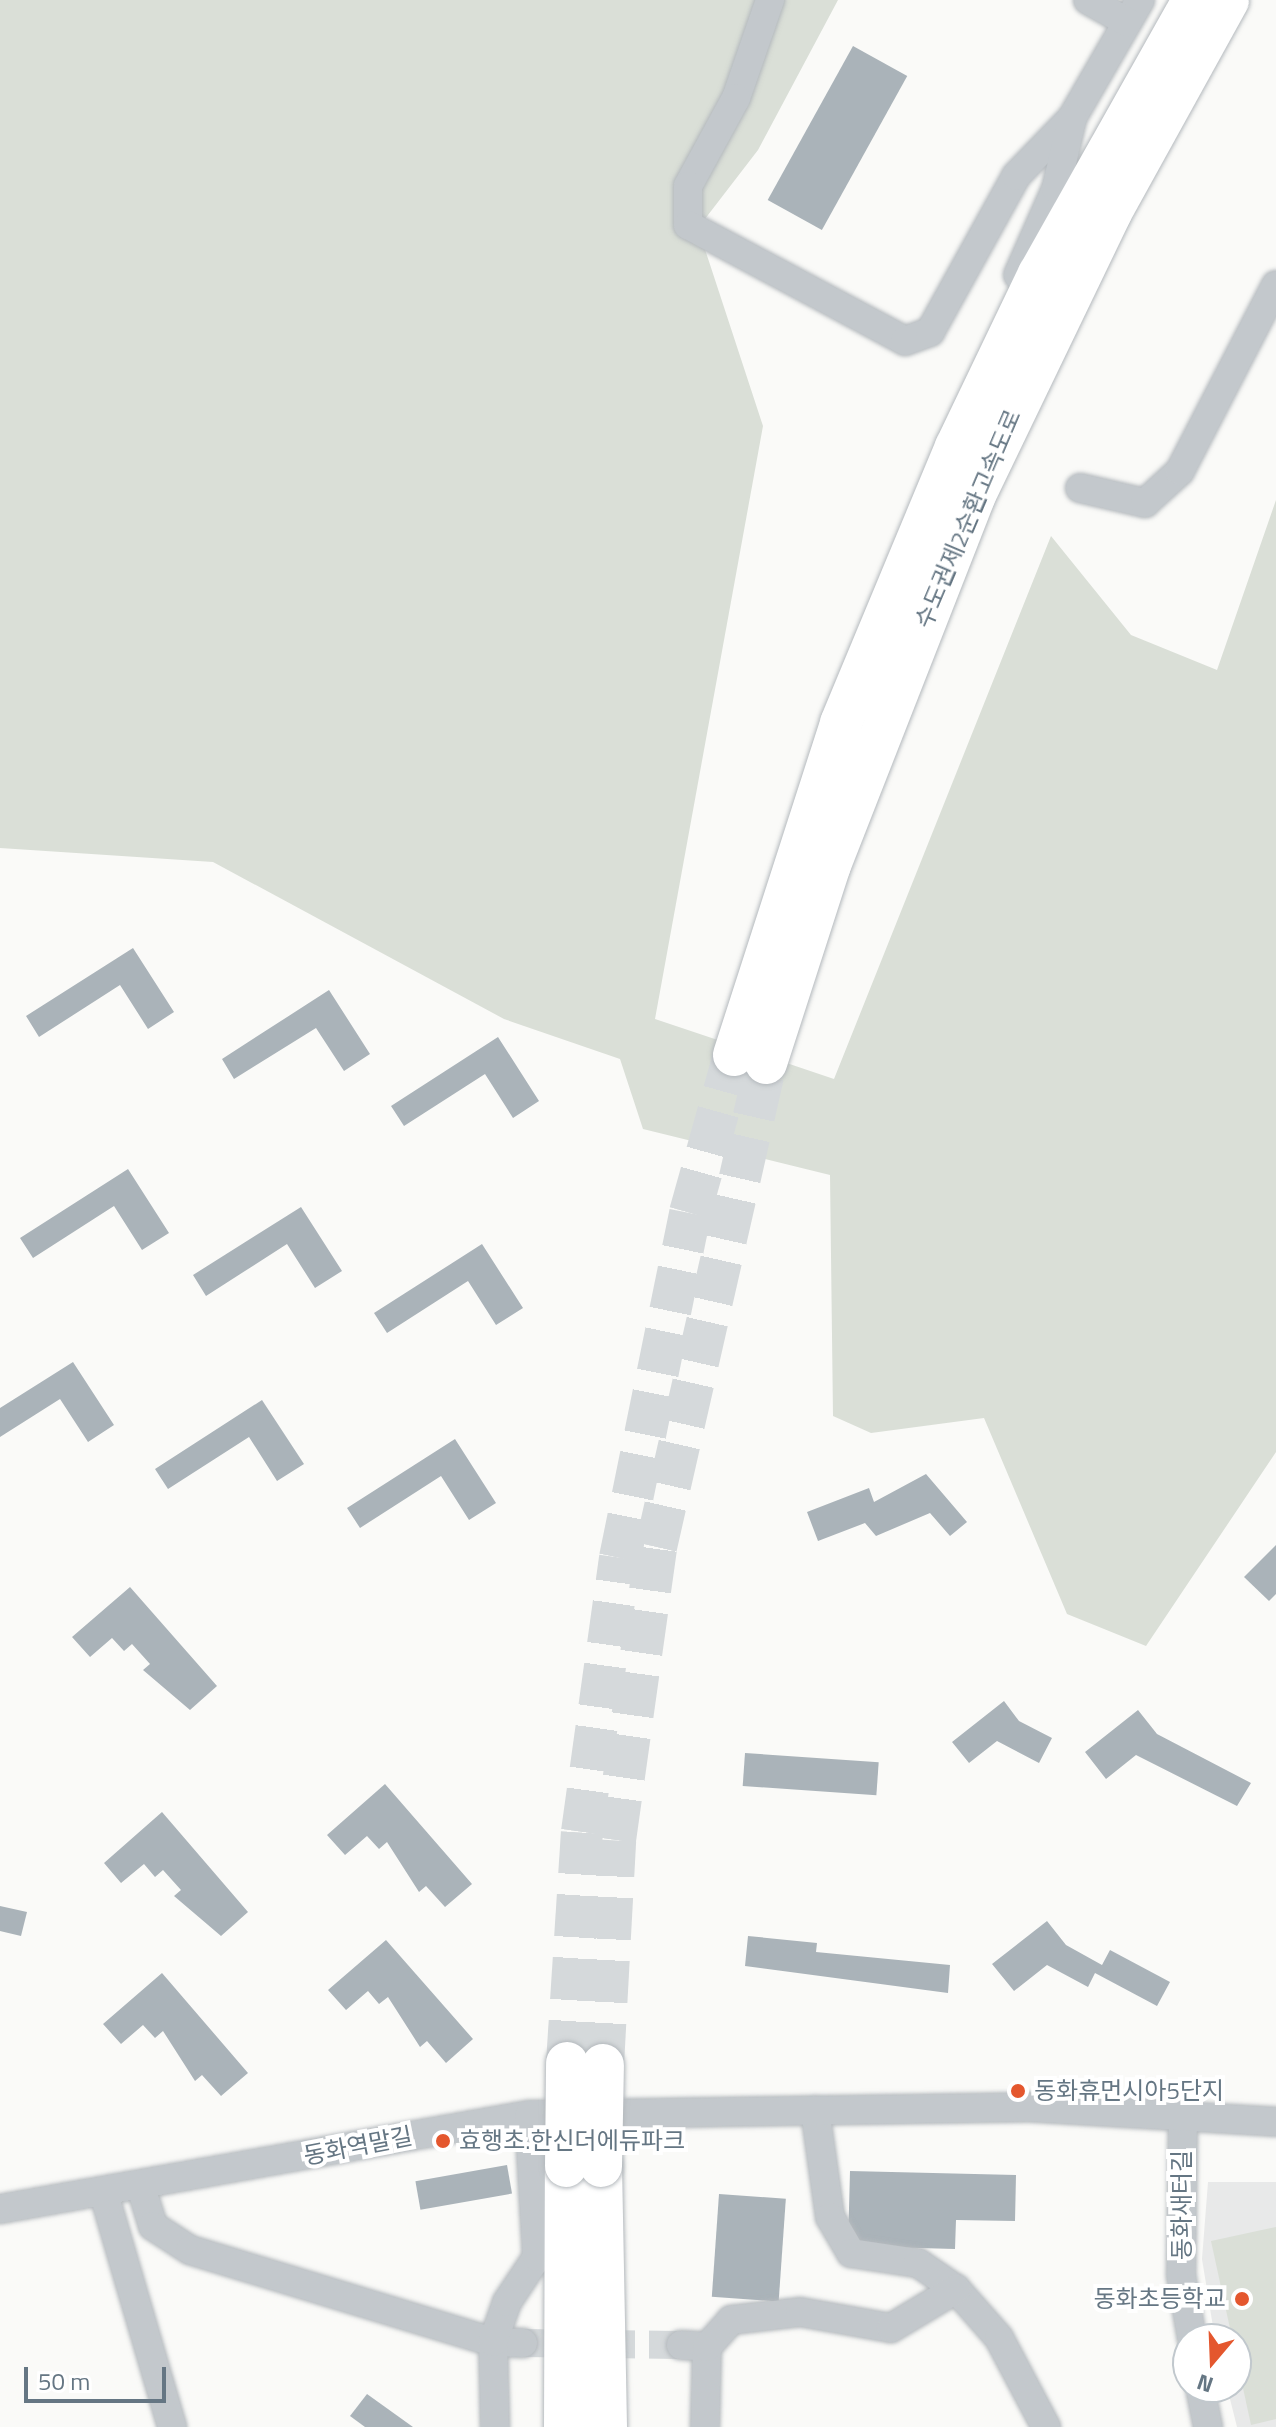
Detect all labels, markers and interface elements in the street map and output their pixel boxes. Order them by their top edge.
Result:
street label: 수도권제2순환고속도로 [909,406,1027,632]
place label: 동화휴먼시아5단지 [1034,2077,1224,2105]
marker: 동화휴먼시아5단지 [1009,2082,1027,2100]
street label: 동화역말길 [301,2121,415,2171]
place label: 효행초.한신더에듀파크 [459,2127,685,2155]
marker: 효행초.한신더에듀파크 [434,2132,452,2150]
street label: 동화새터길 [1168,2150,1196,2260]
place label: 동화초등학교 [1094,2285,1226,2313]
marker: 동화초등학교 [1233,2290,1251,2308]
north arrow [1172,2323,1252,2403]
scale bar [28,2351,170,2401]
text: 50 m [38,2363,90,2399]
text: N [1192,2365,1218,2402]

